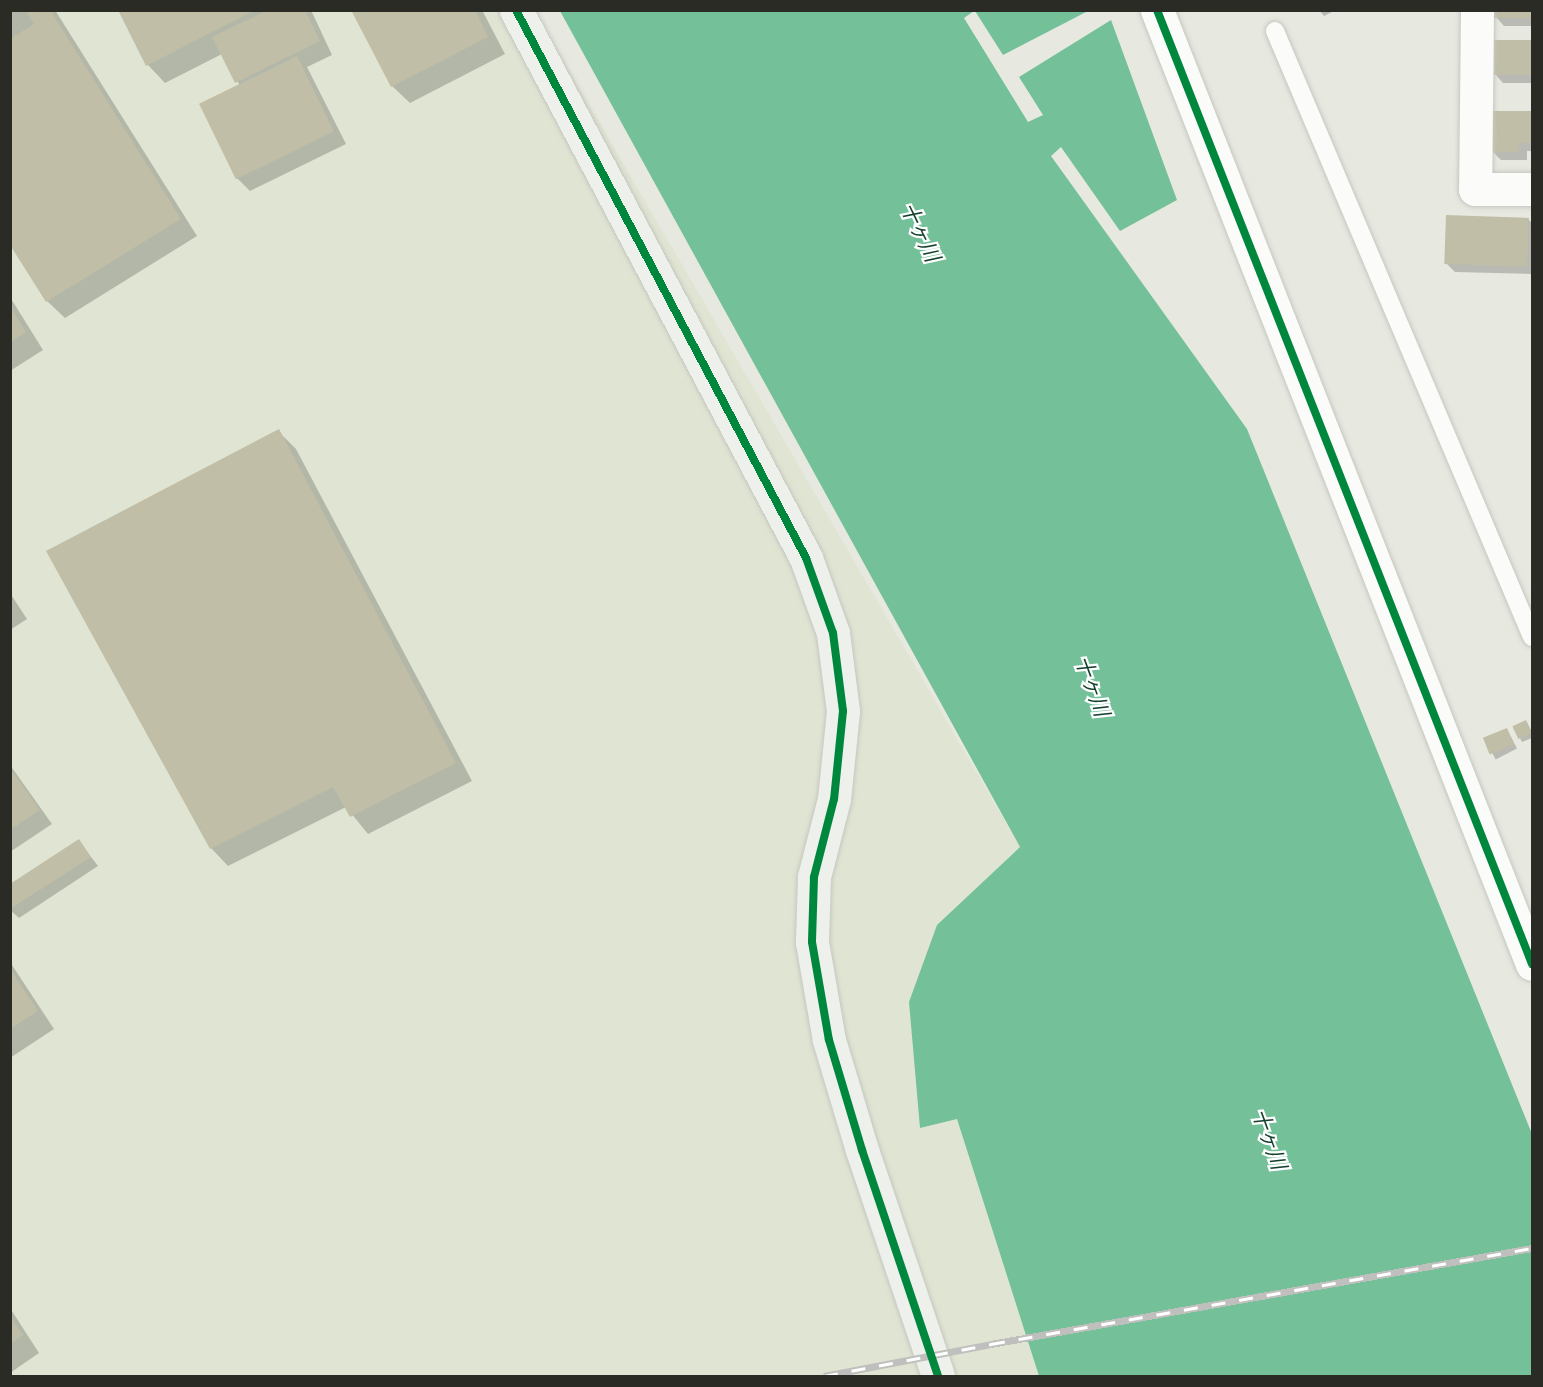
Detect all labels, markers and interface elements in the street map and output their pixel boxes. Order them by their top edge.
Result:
water label: 十ヶ川 [895,198,945,266]
water label: 十ヶ川 [1069,652,1115,720]
water label: 十ヶ川 [1246,1105,1292,1173]

